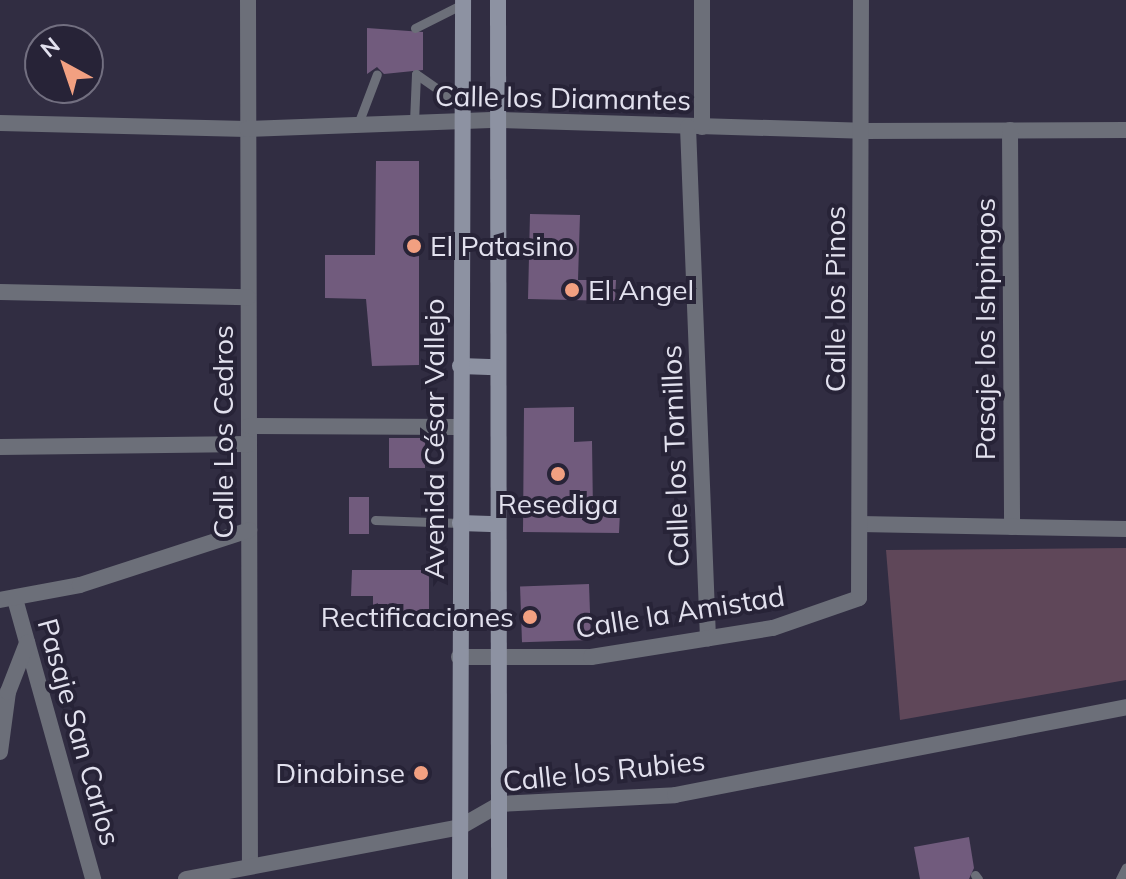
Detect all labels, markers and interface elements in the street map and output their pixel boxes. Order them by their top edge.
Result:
north arrow [24,24,104,104]
text: N [34,31,65,63]
street label: Calle los Diamantes [435,79,691,117]
street label: Pasaje los Ishpingos [968,198,1002,460]
street label: Calle los Pinos [818,206,852,392]
place label: El Patasino [430,229,574,263]
marker: El Patasino [405,237,423,255]
place label: El Angel [588,273,694,307]
marker: El Angel [563,281,581,299]
street label: Avenida César Vallejo [417,298,451,580]
street label: Calle Los Cedros [206,325,240,539]
street label: Calle los Tornillos [654,344,696,568]
marker: Resediga [549,465,567,483]
place label: Resediga [498,487,618,521]
street label: Calle la Amistad [573,579,787,645]
place label: Rectificaciones [321,600,514,634]
marker: Rectificaciones [521,608,539,626]
street label: Pasaje San Carlos [31,615,127,849]
street label: Calle los Rubies [501,744,707,798]
place label: Dinabinse [275,756,405,790]
marker: Dinabinse [412,764,430,782]

